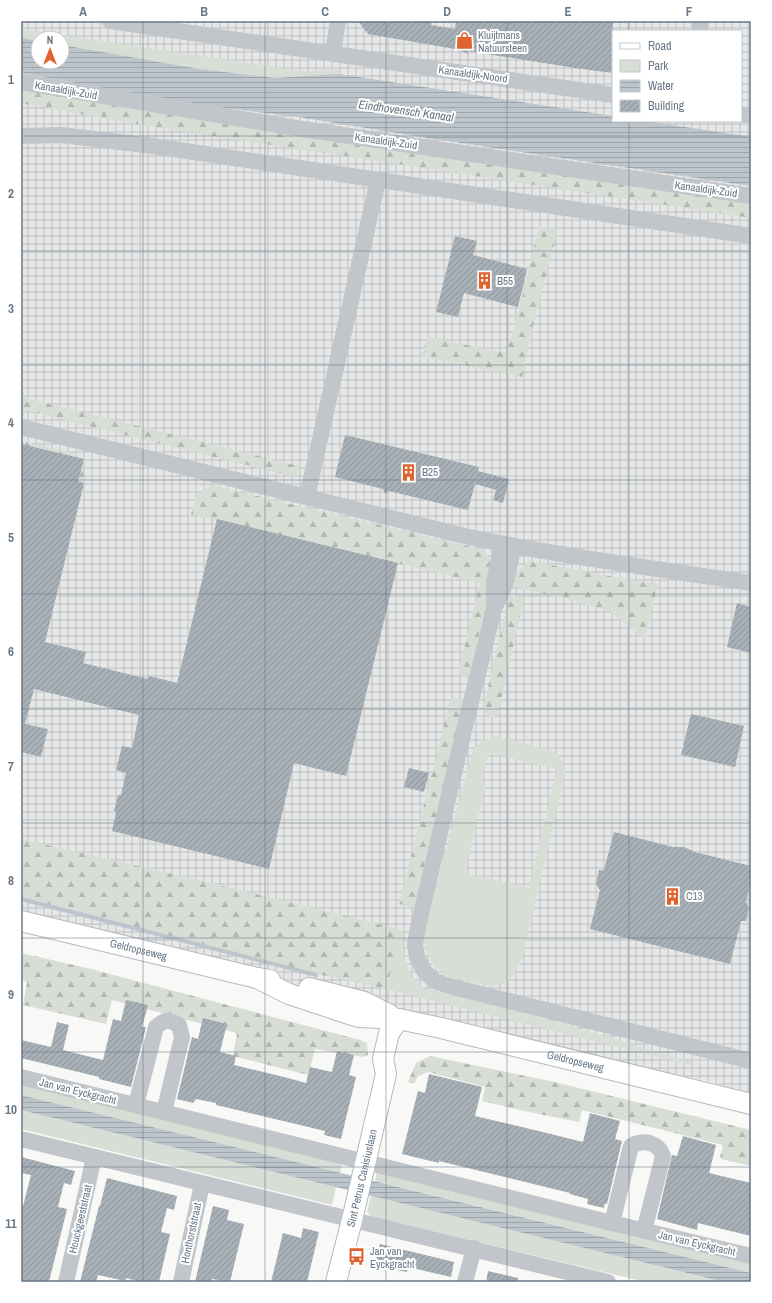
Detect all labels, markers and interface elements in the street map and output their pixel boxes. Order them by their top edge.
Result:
text: A [79,3,87,20]
text: B [200,3,208,20]
text: C [321,3,329,20]
text: D [443,3,451,20]
text: E [564,3,572,20]
text: F [686,3,693,20]
place label: Kluijtmans Natuursteen [478,28,527,55]
north arrow [30,30,70,70]
legend [612,30,742,122]
shop icon: Kluijtmans Natuursteen [455,31,475,51]
text: N [47,33,53,47]
text: Road [648,38,672,54]
text: Park [648,58,668,74]
street label: Kanaaldijk-Noord [438,62,508,86]
text: 1 [8,71,14,88]
street label: Kanaaldijk-Zuid [34,78,98,102]
text: Water [648,78,675,94]
water label: Eindhovensch Kanaal [357,96,455,126]
text: Building [648,98,685,114]
street label: Kanaaldijk-Zuid [354,130,418,152]
street label: Kanaaldijk-Zuid [674,178,738,200]
text: 2 [8,185,14,202]
building icon: B55 [474,271,494,291]
place label: B55 [497,274,513,288]
text: 3 [8,300,14,317]
text: 4 [8,414,14,431]
building icon: B25 [399,462,419,482]
place label: B25 [422,465,438,479]
text: 5 [8,529,14,546]
text: 6 [8,643,14,660]
text: 7 [8,758,14,775]
text: 8 [8,872,14,889]
building icon: C13 [663,886,683,906]
place label: C13 [686,889,703,903]
street label: Geldropseweg [109,936,169,963]
text: 9 [8,986,14,1003]
street label: Geldropseweg [546,1047,606,1075]
street label: Jan van Eyckgracht [38,1075,118,1107]
text: 10 [5,1101,17,1118]
street label: Sint Petrus Canisiuslaan [343,1128,380,1229]
street label: Houckgeeststraat [65,1183,95,1255]
street label: Honthorststraat [178,1201,204,1265]
text: 11 [5,1215,17,1232]
street label: Jan van Eyckgracht [657,1227,737,1259]
place label: Jan van Eyckgracht [370,1244,415,1271]
bus stop icon: Jan van Eyckgracht [347,1247,367,1267]

